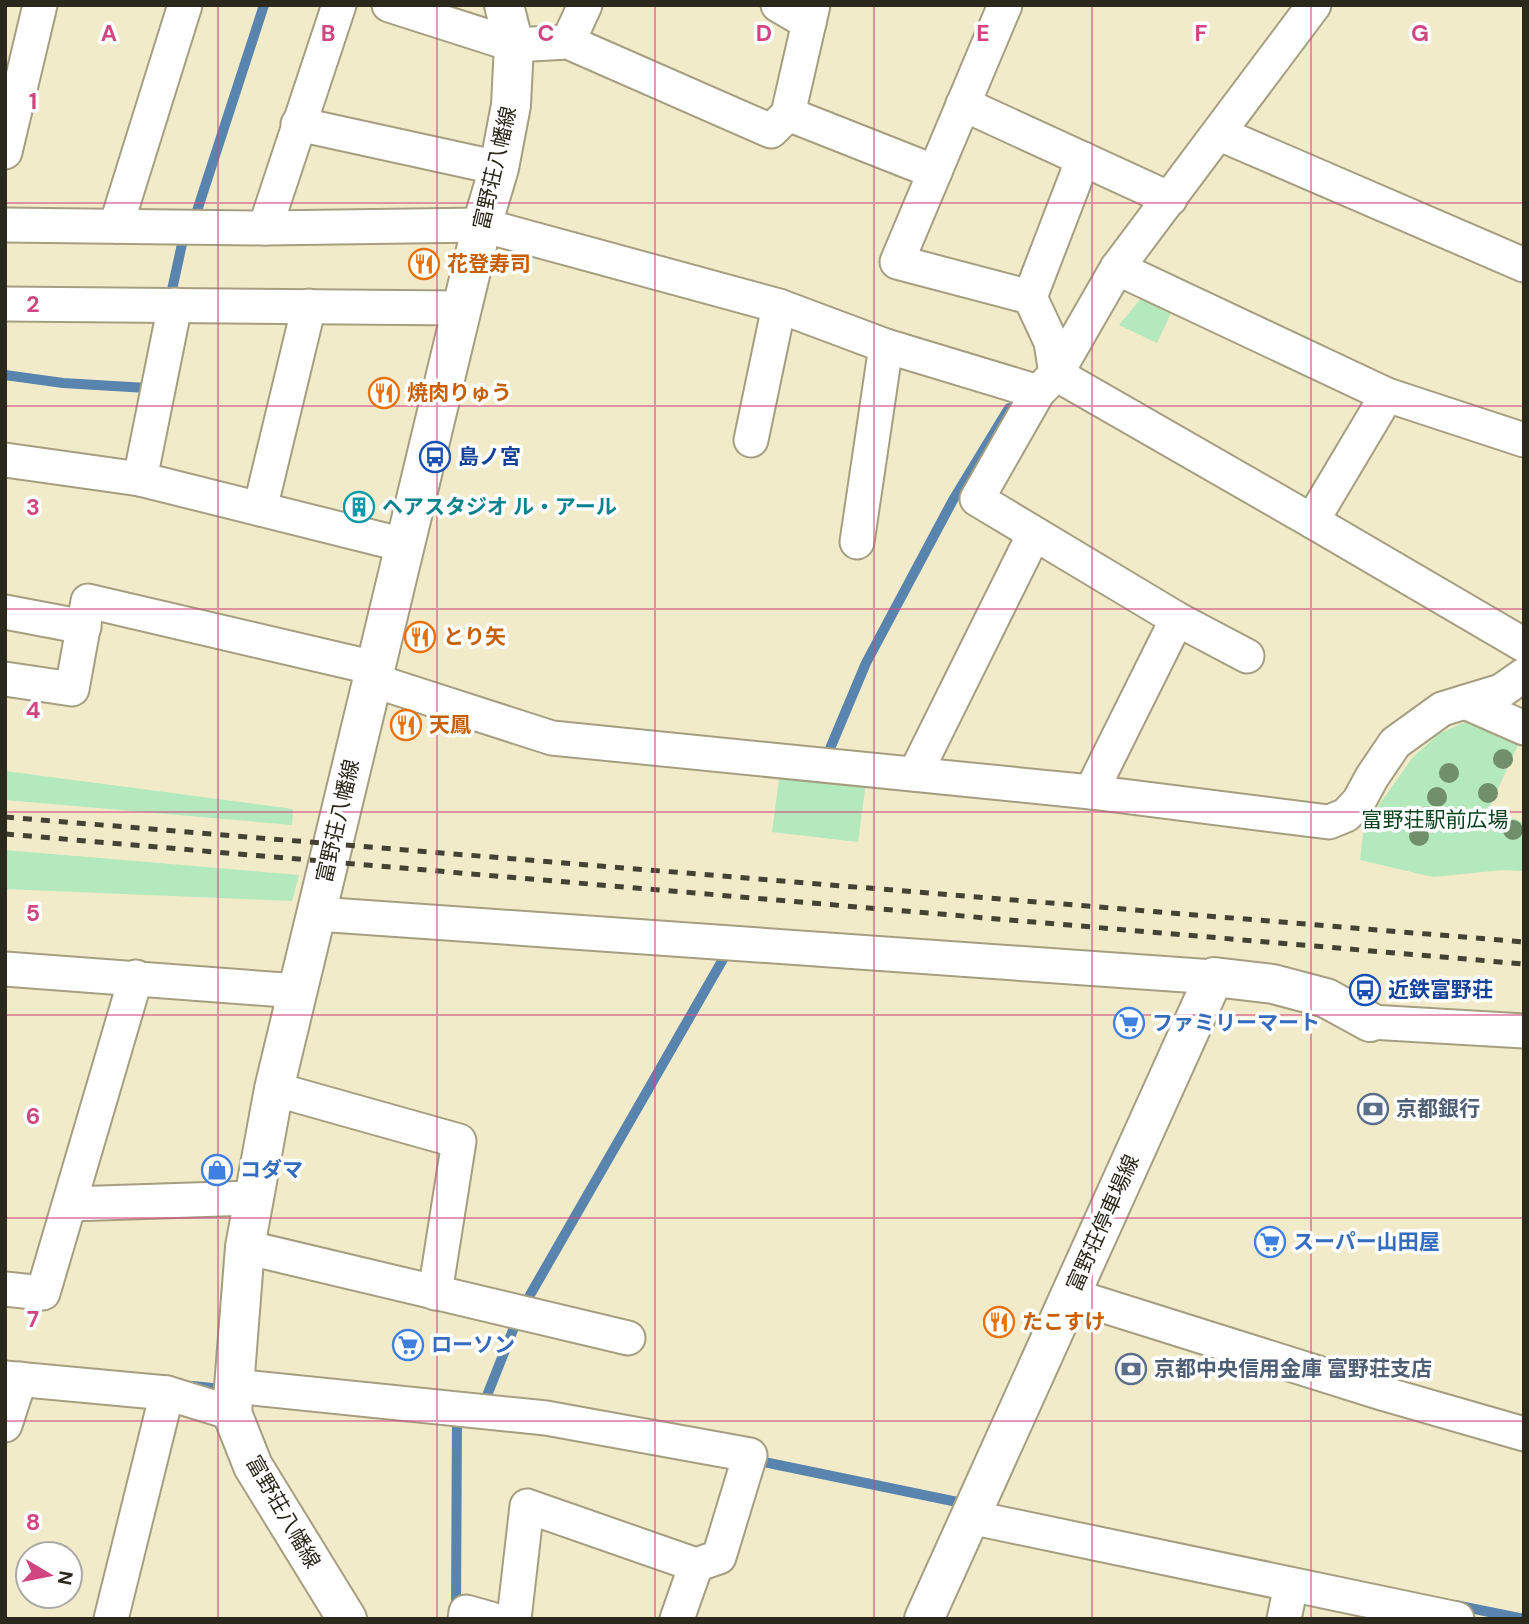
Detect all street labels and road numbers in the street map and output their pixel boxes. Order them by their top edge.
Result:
street label: 富野荘八幡線 [467,103,523,233]
street label: 富野荘八幡線 [310,756,366,886]
street label: 富野荘停車場線 [1060,1150,1146,1296]
street label: 富野荘八幡線 [239,1450,327,1574]

